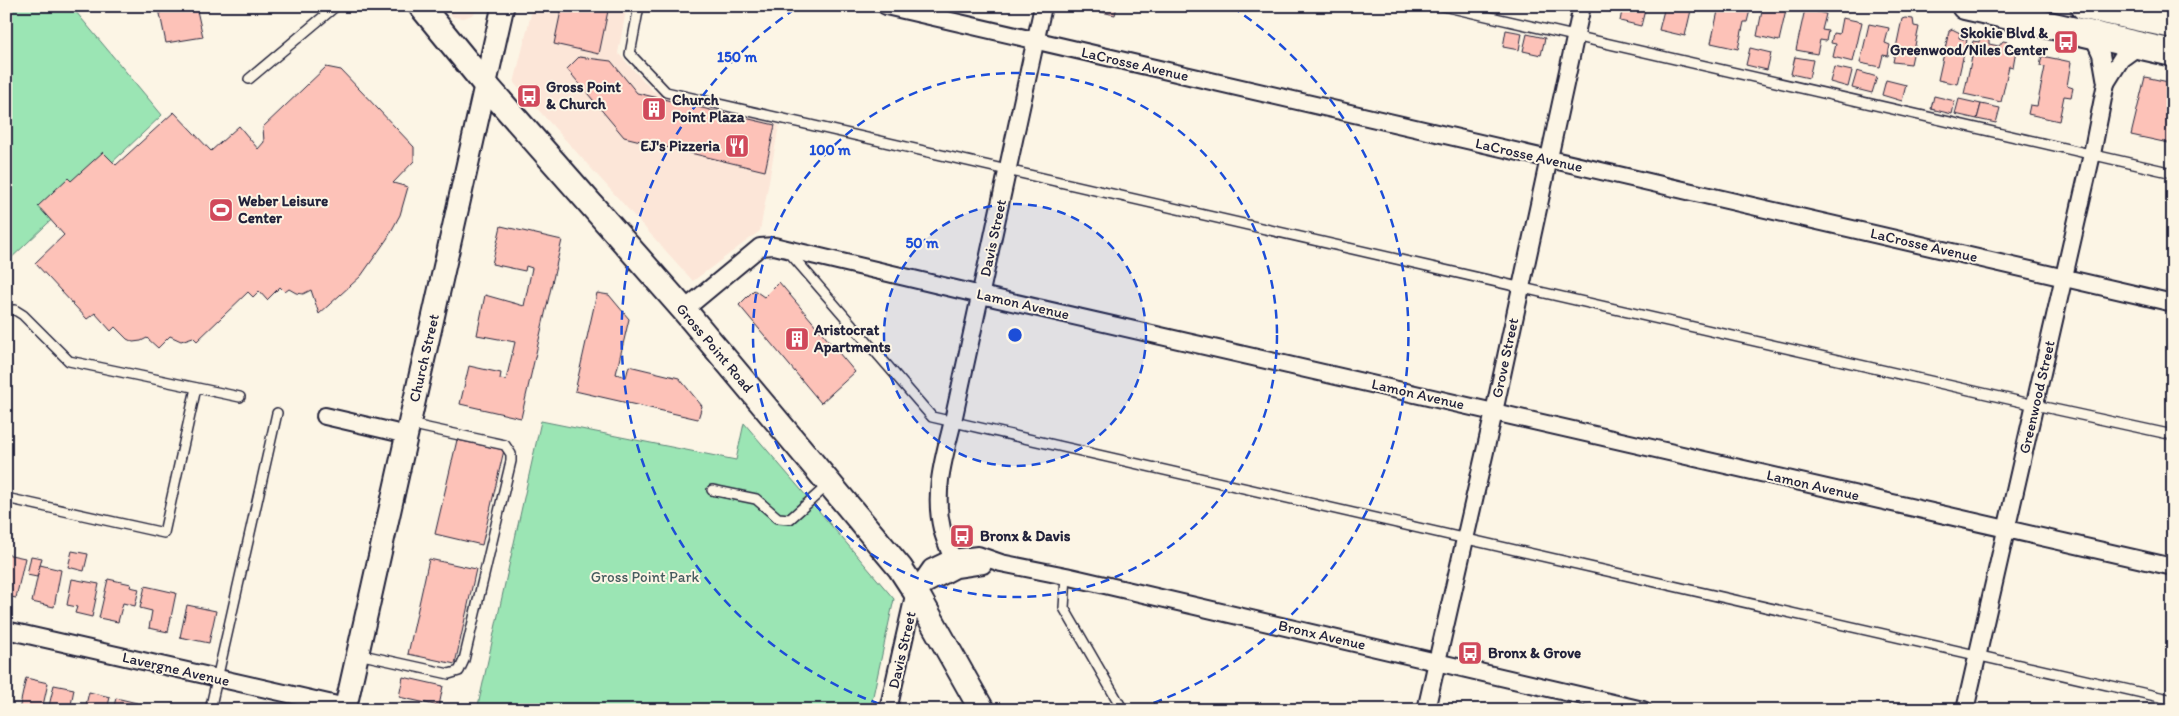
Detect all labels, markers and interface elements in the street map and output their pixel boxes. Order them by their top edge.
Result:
place label: Skokie Blvd & Greenwood/Niles Center [1890,24,2048,59]
bus stop icon: Skokie Blvd & Greenwood/Niles Center [2053,29,2079,55]
street label: LaCrosse Avenue [1080,43,1190,85]
text: 150 m [717,48,757,66]
place label: Gross Point & Church [546,78,621,113]
bus stop icon: Gross Point & Church [516,83,542,109]
place label: Church Point Plaza [672,91,745,126]
building icon: Church Point Plaza [641,96,667,122]
restaurant icon: EJ's Pizzeria [724,133,750,159]
street label: LaCrosse Avenue [1474,134,1584,176]
place label: EJ's Pizzeria [641,137,720,155]
text: 100 m [809,141,851,159]
place label: Weber Leisure Center [238,192,328,227]
sports icon: Weber Leisure Center [208,197,234,223]
street label: Davis Street [976,197,1010,278]
street label: LaCrosse Avenue [1869,224,1979,266]
text: 50 m [905,234,939,252]
street label: Lamon Avenue [975,285,1071,323]
street label: Gross Point Road [673,300,757,396]
street label: Church Street [405,312,443,404]
street label: Grove Street [1488,316,1522,400]
place label: Aristocrat Apartments [813,321,891,357]
building icon: Aristocrat Apartments [784,326,810,352]
centre of rings [1006,326,1024,344]
street label: Greenwood Street [2015,338,2059,455]
street label: Lamon Avenue [1370,375,1466,413]
street label: Lamon Avenue [1765,466,1861,504]
bus stop icon: Bronx & Davis [949,523,975,549]
place label: Bronx & Davis [980,527,1071,545]
park label: Gross Point Park [591,568,700,586]
street label: Davis Street [884,609,920,690]
street label: Bronx Avenue [1277,616,1367,654]
bus stop icon: Bronx & Grove [1457,640,1483,666]
place label: Bronx & Grove [1488,644,1581,662]
street label: Lavergne Avenue [121,648,231,690]

